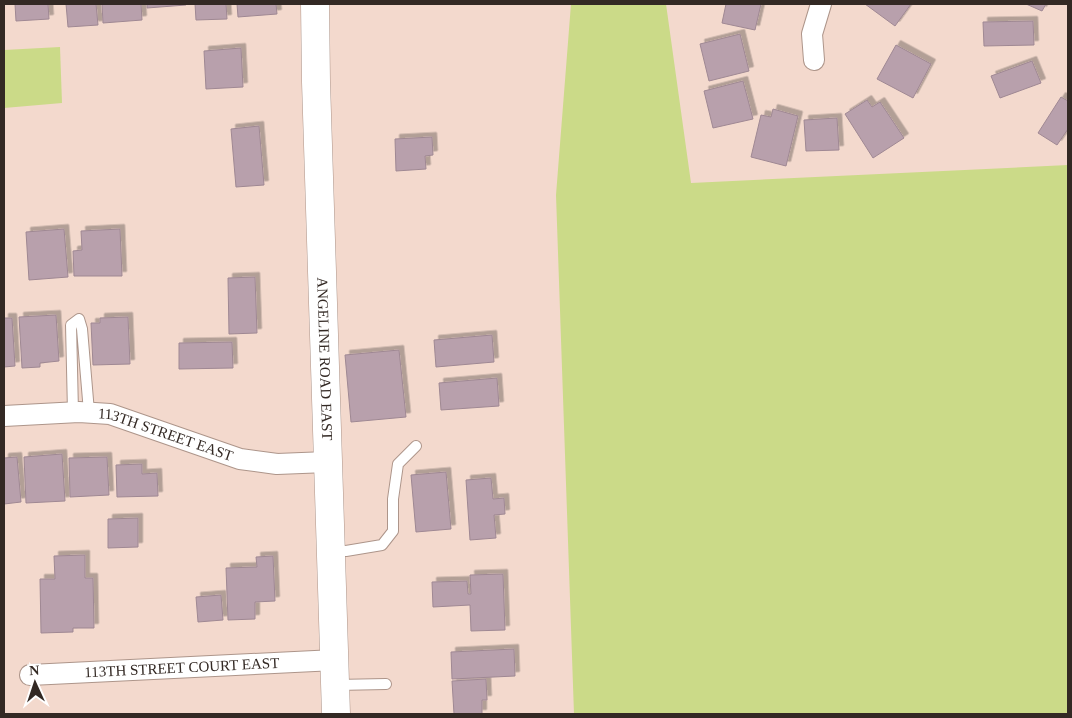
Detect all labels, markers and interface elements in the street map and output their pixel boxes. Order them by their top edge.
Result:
street label: ANGELINE ROAD EAST [314,277,335,441]
street label: 113TH STREET EAST [97,405,235,464]
street label: 113TH STREET COURT EAST [84,655,280,680]
north arrow [10,658,60,708]
text: N [29,663,40,678]

